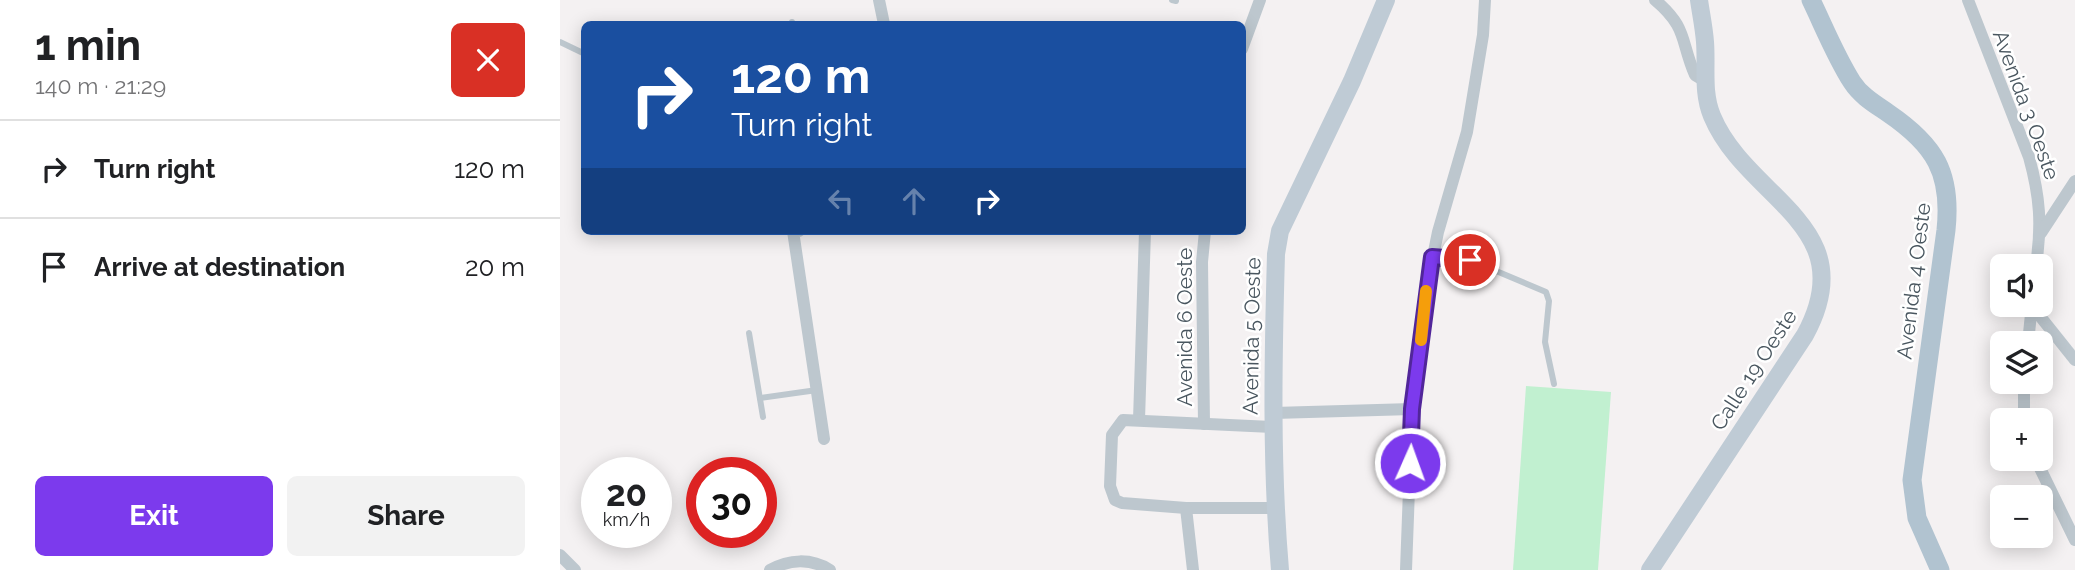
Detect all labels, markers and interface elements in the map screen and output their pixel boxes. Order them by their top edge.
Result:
text: 1 min [35,21,141,70]
button: close [451,23,525,97]
street label: Avenida 3 Oeste [1988,27,2065,183]
text: 120 m [731,47,870,104]
icon: right [616,49,707,140]
text: 140 m · 21:29 [35,72,166,99]
text: Turn right [731,106,872,143]
icon: right [35,150,73,188]
text: Turn right [94,154,215,184]
text: 120 m [454,154,525,184]
icon: left [822,182,860,220]
icon: ahead [895,182,933,220]
icon: right [968,182,1006,220]
street label: Avenida 4 Oeste [1891,201,1936,361]
pin [1440,230,1500,290]
icon: arrive [1451,241,1489,279]
icon: arrive [35,248,73,286]
street label: Avenida 6 Oeste [1172,248,1197,406]
text: Arrive at destination [94,252,345,282]
text: 20 m [465,252,525,282]
map controls [1990,254,2053,548]
button: sound [1990,254,2053,317]
street label: Avenida 5 Oeste [1238,257,1265,415]
street label: Calle 19 Oeste [1705,305,1802,435]
button: layers [1990,331,2053,394]
button: + [1990,408,2053,471]
position arrow [1373,426,1447,500]
speed limit sign: 30 [686,457,777,548]
text: 20 [606,473,647,514]
button: Exit [35,476,273,556]
button: Share [287,476,525,556]
button: − [1990,485,2053,548]
text: km/h [603,509,650,530]

